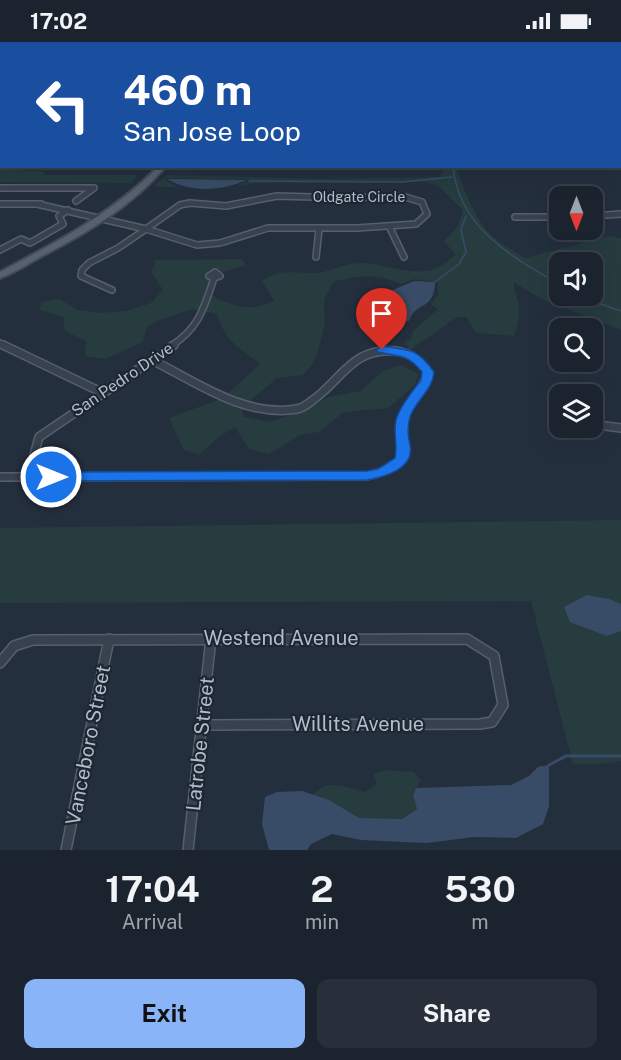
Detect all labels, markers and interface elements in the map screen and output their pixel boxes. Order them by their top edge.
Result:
text: 17:02 [30,8,87,34]
text: 460 m [123,65,252,114]
icon: left [24,66,102,144]
text: San Jose Loop [123,115,301,147]
north arrow [549,186,603,240]
map controls [549,186,603,438]
street label: Oldgate Circle [313,189,405,205]
button: sound [549,252,603,306]
pin [356,288,407,350]
icon: arrive [365,297,398,330]
button: search [549,318,603,372]
street label: San Pedro Drive [68,338,177,420]
button: layers [549,384,603,438]
position arrow [19,445,83,509]
street label: Westend Avenue [203,626,359,650]
street label: Vanceboro Street [61,663,115,827]
street label: Latrobe Street [181,676,219,812]
street label: Willits Avenue [292,712,424,736]
text: 17:04 [105,868,200,910]
text: 2 [311,868,333,910]
text: 530 [444,868,516,910]
text: Arrival [122,910,183,934]
text: min [305,910,339,934]
text: m [471,910,489,934]
button: Exit [24,979,305,1048]
button: Share [317,979,597,1048]

